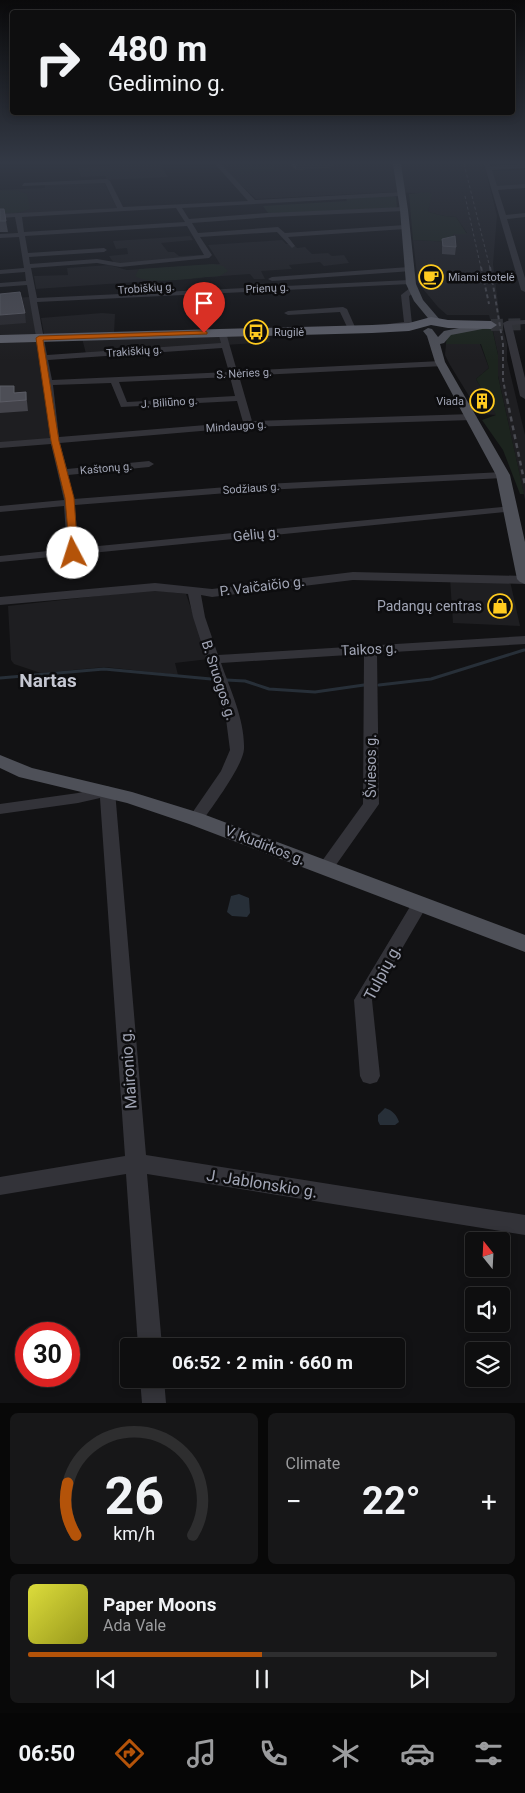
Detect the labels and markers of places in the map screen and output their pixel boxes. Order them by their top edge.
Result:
cafe icon: Miami stotelė [418,264,444,290]
place label: Miami stotelė [448,271,515,284]
pin [183,282,225,333]
bus stop icon: Rugilė [243,319,269,345]
place label: Rugilė [274,326,304,339]
building icon: Viada [469,388,495,414]
place label: Viada [436,395,464,408]
shop icon: Padangų centras [487,593,513,619]
place label: Padangų centras [377,598,482,614]

